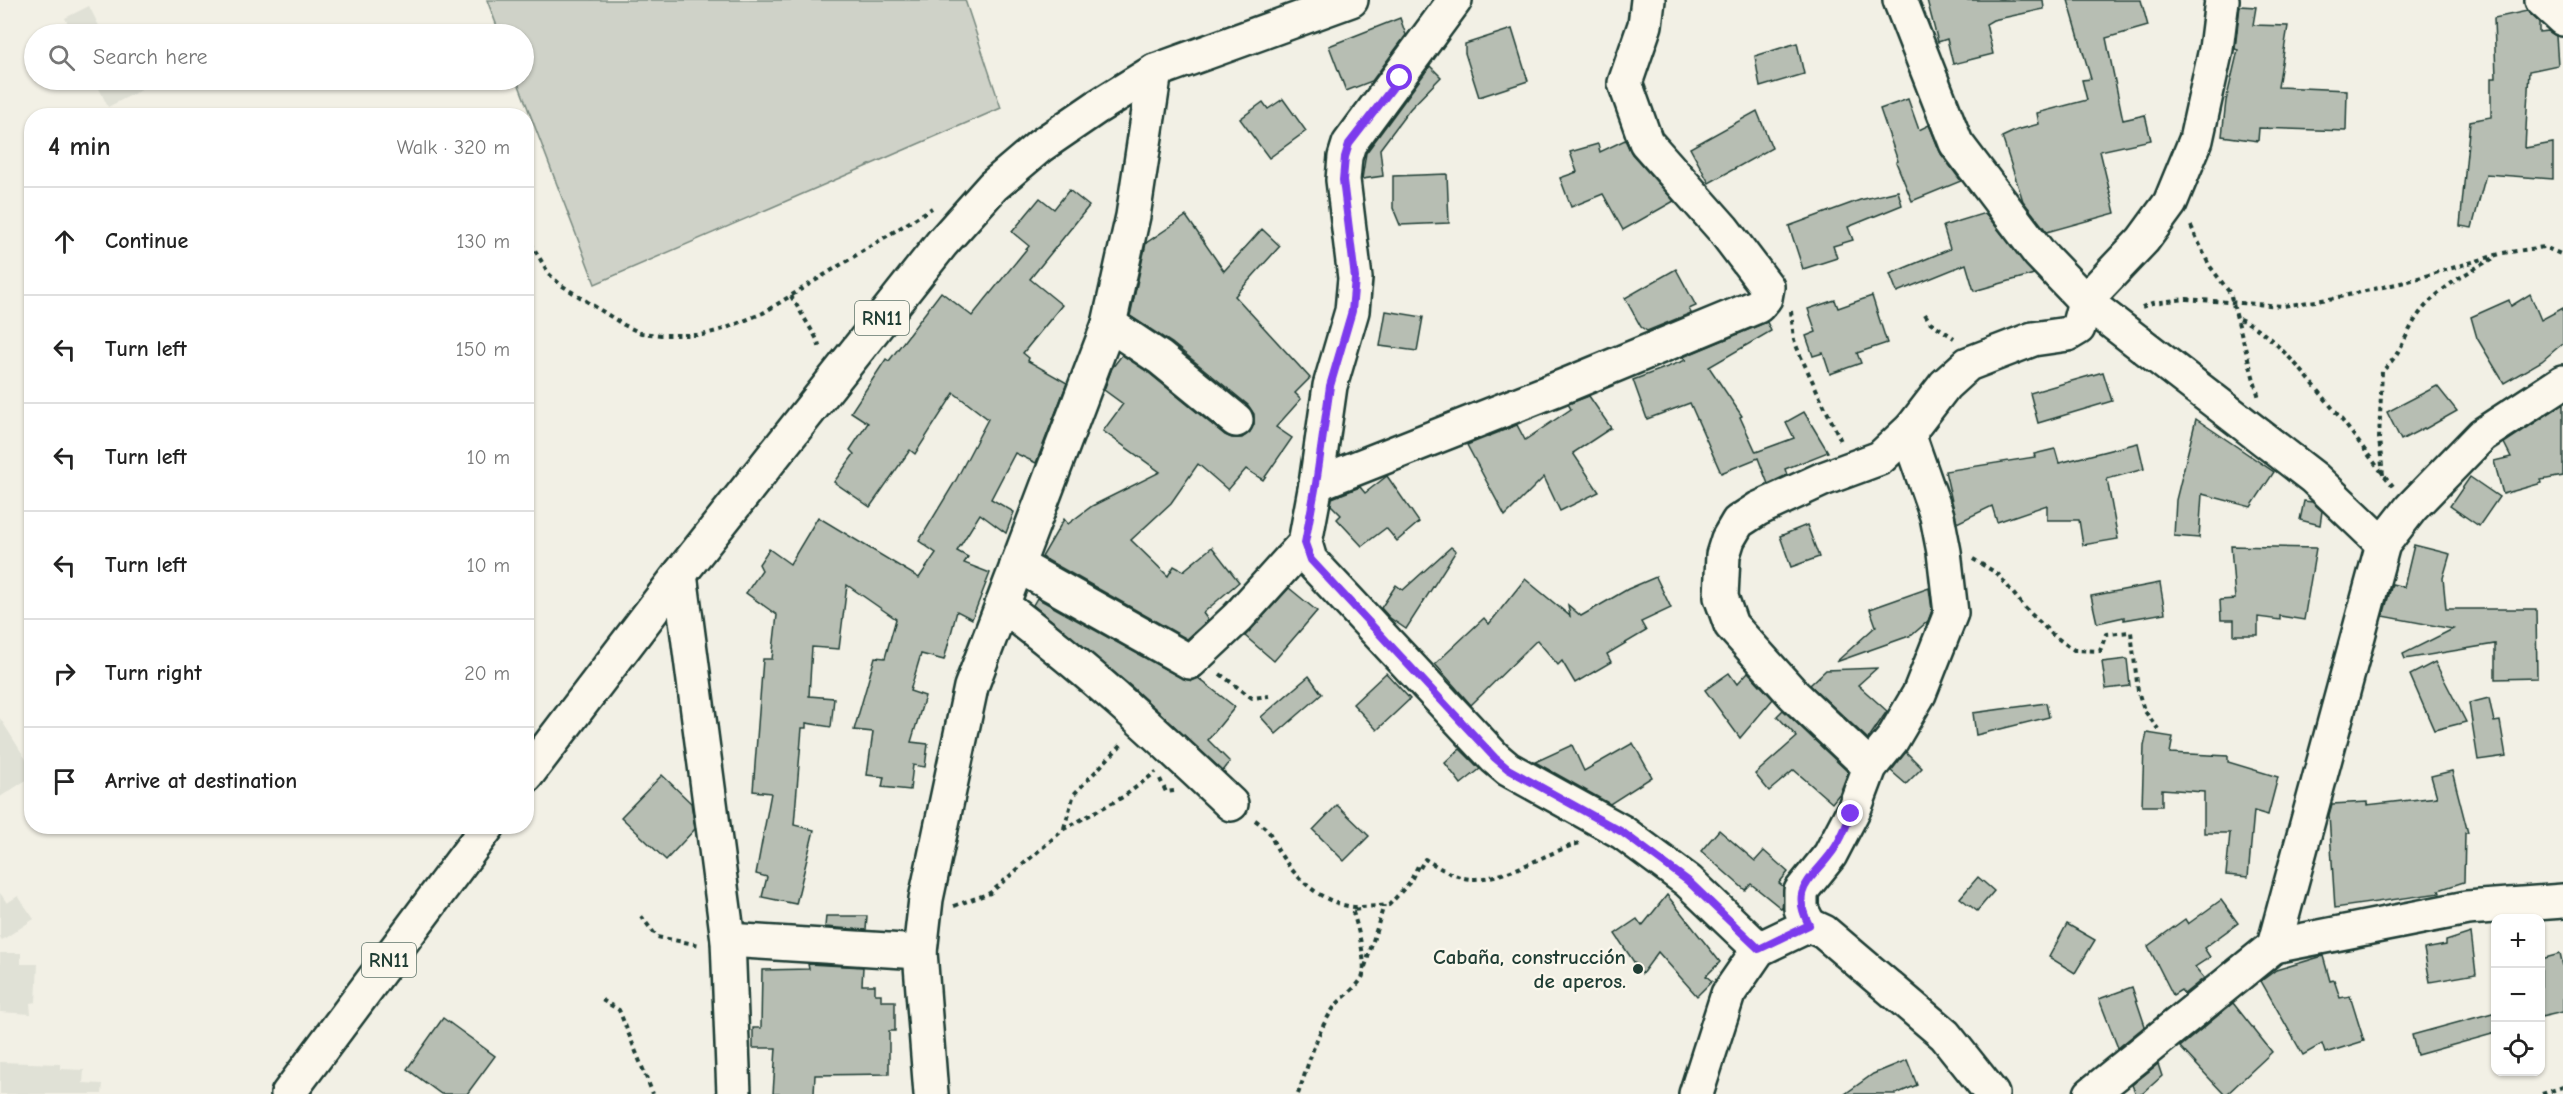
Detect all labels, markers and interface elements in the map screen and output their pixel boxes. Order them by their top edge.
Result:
search box [24,24,534,90]
icon: search [45,41,78,74]
text: Search here [93,44,208,70]
route start [1386,64,1412,90]
text: 4 min [48,132,111,162]
text: Walk · 320 m [397,136,510,159]
icon: ahead [48,225,81,258]
text: Continue [105,228,188,254]
text: 130 m [457,230,510,253]
road number: RN11 [855,301,909,335]
icon: left [48,333,81,366]
text: Turn left [105,336,187,362]
text: 150 m [456,338,510,361]
icon: left [48,441,81,474]
text: Turn left [105,444,187,470]
text: 10 m [467,446,510,469]
icon: left [48,549,81,582]
text: Turn left [105,552,187,578]
text: 10 m [467,554,510,577]
icon: right [48,657,81,690]
text: Turn right [105,660,202,686]
text: 20 m [464,662,510,685]
icon: arrive [48,765,81,798]
text: Arrive at destination [105,768,297,794]
route end [1837,800,1863,826]
map controls [2491,914,2545,1076]
button: + [2491,914,2545,968]
road number: RN11 [362,943,416,977]
place label: Cabaña, construcción de aperos. [1433,945,1626,993]
marker: Cabaña, construcción de aperos. [1631,962,1645,976]
button: − [2491,968,2545,1022]
button: locate [2491,1022,2545,1076]

